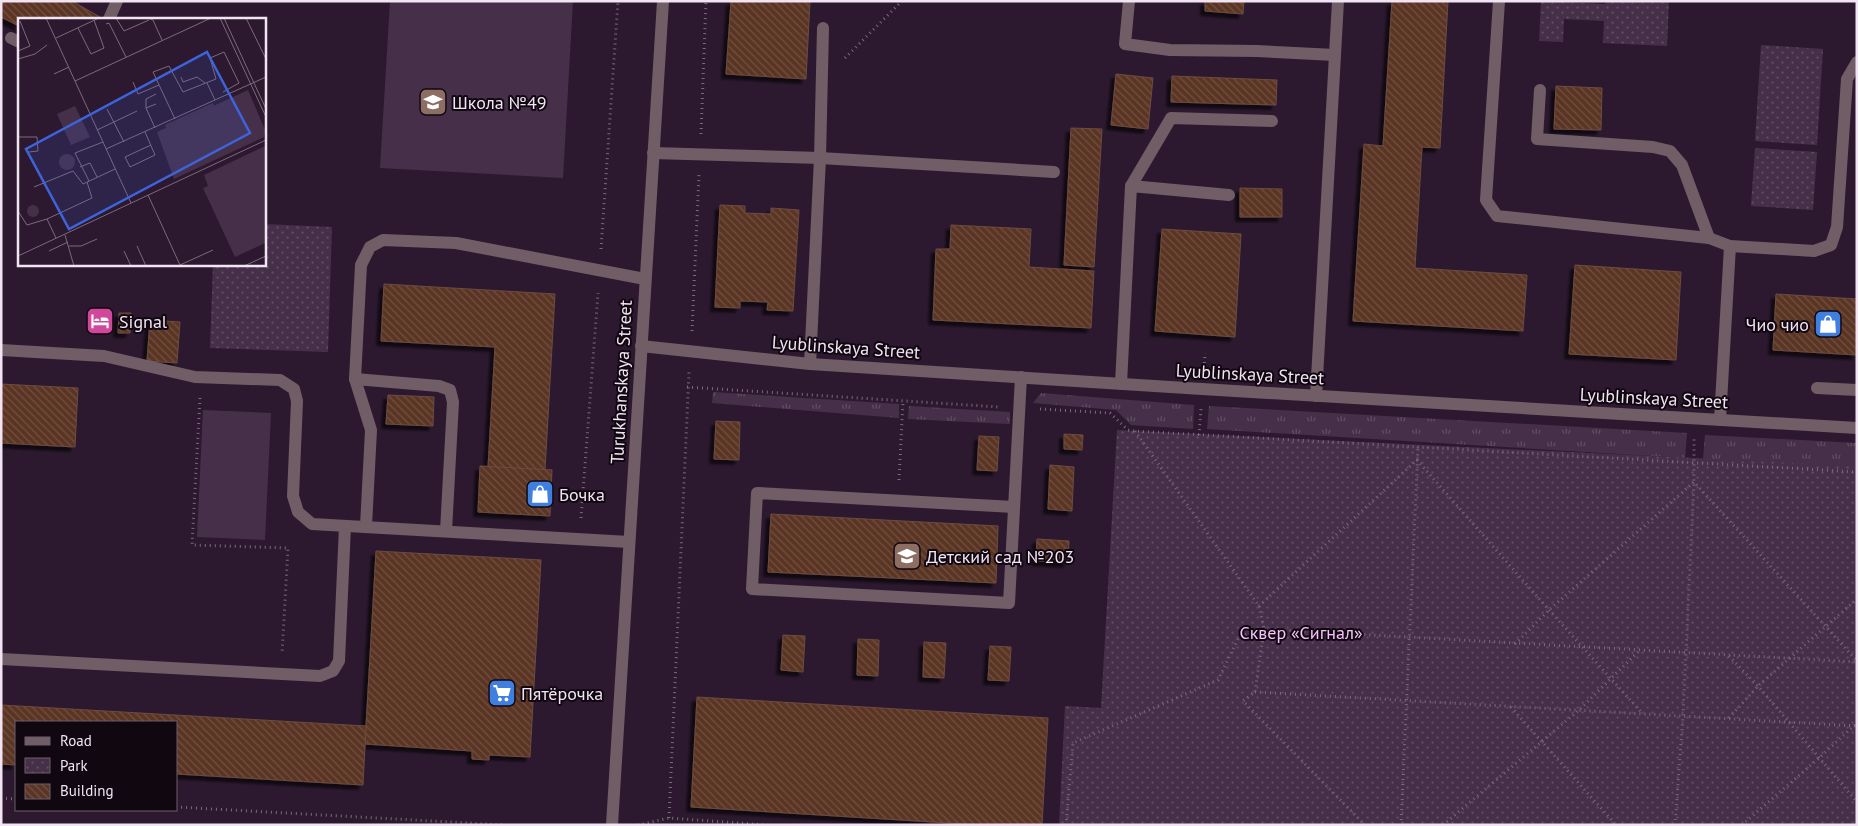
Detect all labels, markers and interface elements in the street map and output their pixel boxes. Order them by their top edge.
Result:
inset map [18,18,265,265]
school or university icon: Школа №49 [418,87,448,117]
place label: Школа №49 [452,91,547,114]
street label: Turukhanskaya Street [605,299,637,465]
hotel icon: Signal [85,306,115,336]
shop icon: Чио чио [1813,309,1843,339]
place label: Signal [119,310,168,333]
place label: Чио чио [1746,313,1809,336]
street label: Lyublinskaya Street [771,330,921,364]
street label: Lyublinskaya Street [1175,359,1325,389]
street label: Lyublinskaya Street [1579,383,1729,413]
shop icon: Бочка [525,479,555,509]
place label: Бочка [559,483,605,506]
school or university icon: Детский сад №203 [892,541,922,571]
place label: Детский сад №203 [926,545,1074,568]
park label: Сквер «Сигнал» [1239,621,1363,644]
supermarket icon: Пятёрочка [487,678,517,708]
place label: Пятёрочка [521,682,603,705]
legend [15,721,178,811]
text: Road [60,731,92,750]
text: Park [60,756,88,775]
text: Building [60,781,114,800]

